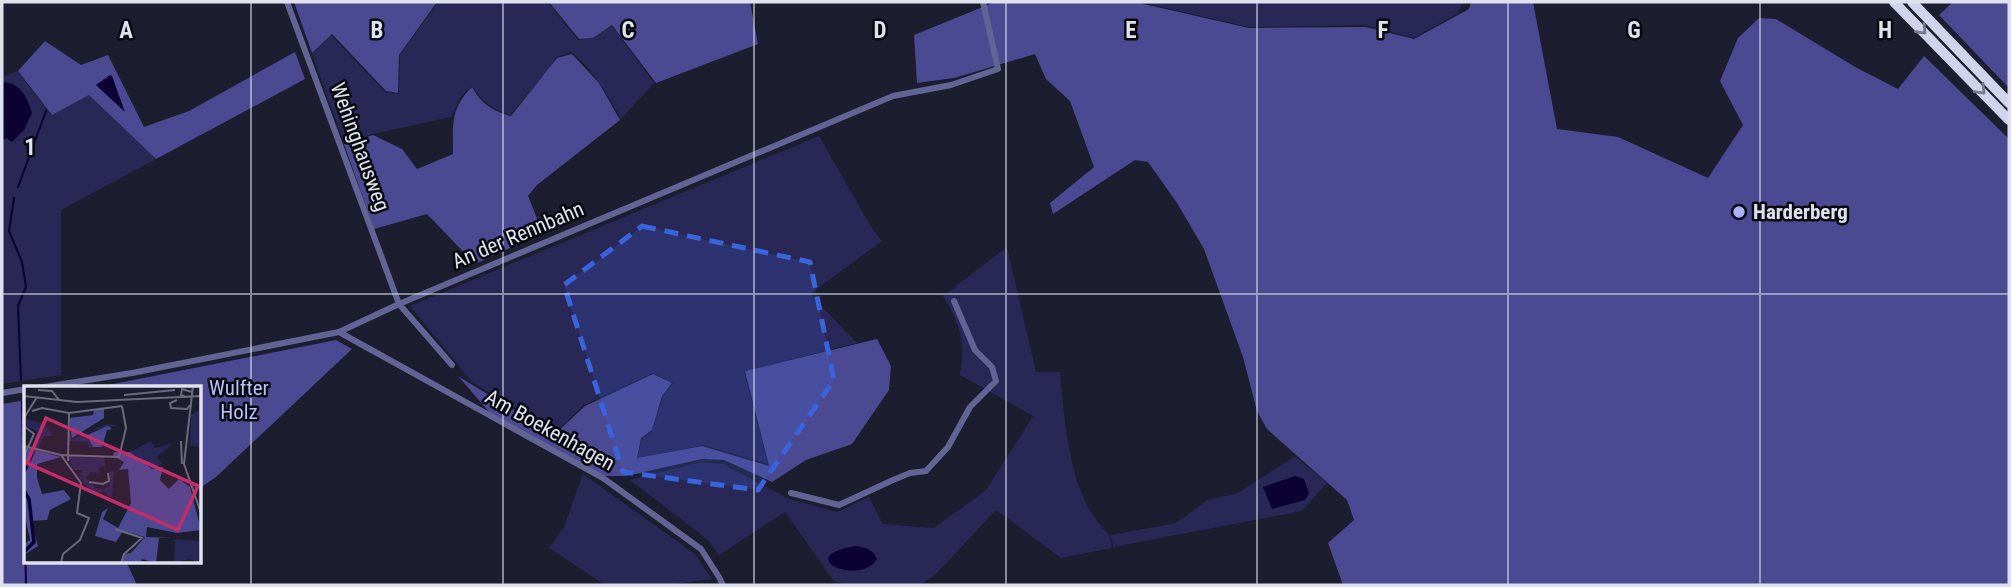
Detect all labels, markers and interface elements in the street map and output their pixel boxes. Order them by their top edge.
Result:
text: A [119,17,133,44]
text: B [371,17,383,44]
text: C [621,17,635,44]
text: D [874,17,887,44]
text: E [1125,17,1137,44]
text: F [1378,17,1389,44]
text: G [1627,17,1641,44]
text: H [1878,17,1892,44]
one-way arrow [1913,22,1926,35]
street label: Wehinghausweg [326,80,394,214]
one-way arrow [1972,82,1985,95]
text: 1 [24,134,36,161]
street label: An der Rennbahn [449,196,587,274]
place label: Harderberg [1753,200,1848,224]
marker: Harderberg [1731,204,1747,220]
park label: Wulfter Holz [209,376,269,424]
street label: Am Boekenhagen [481,384,619,476]
inset map [24,386,201,562]

